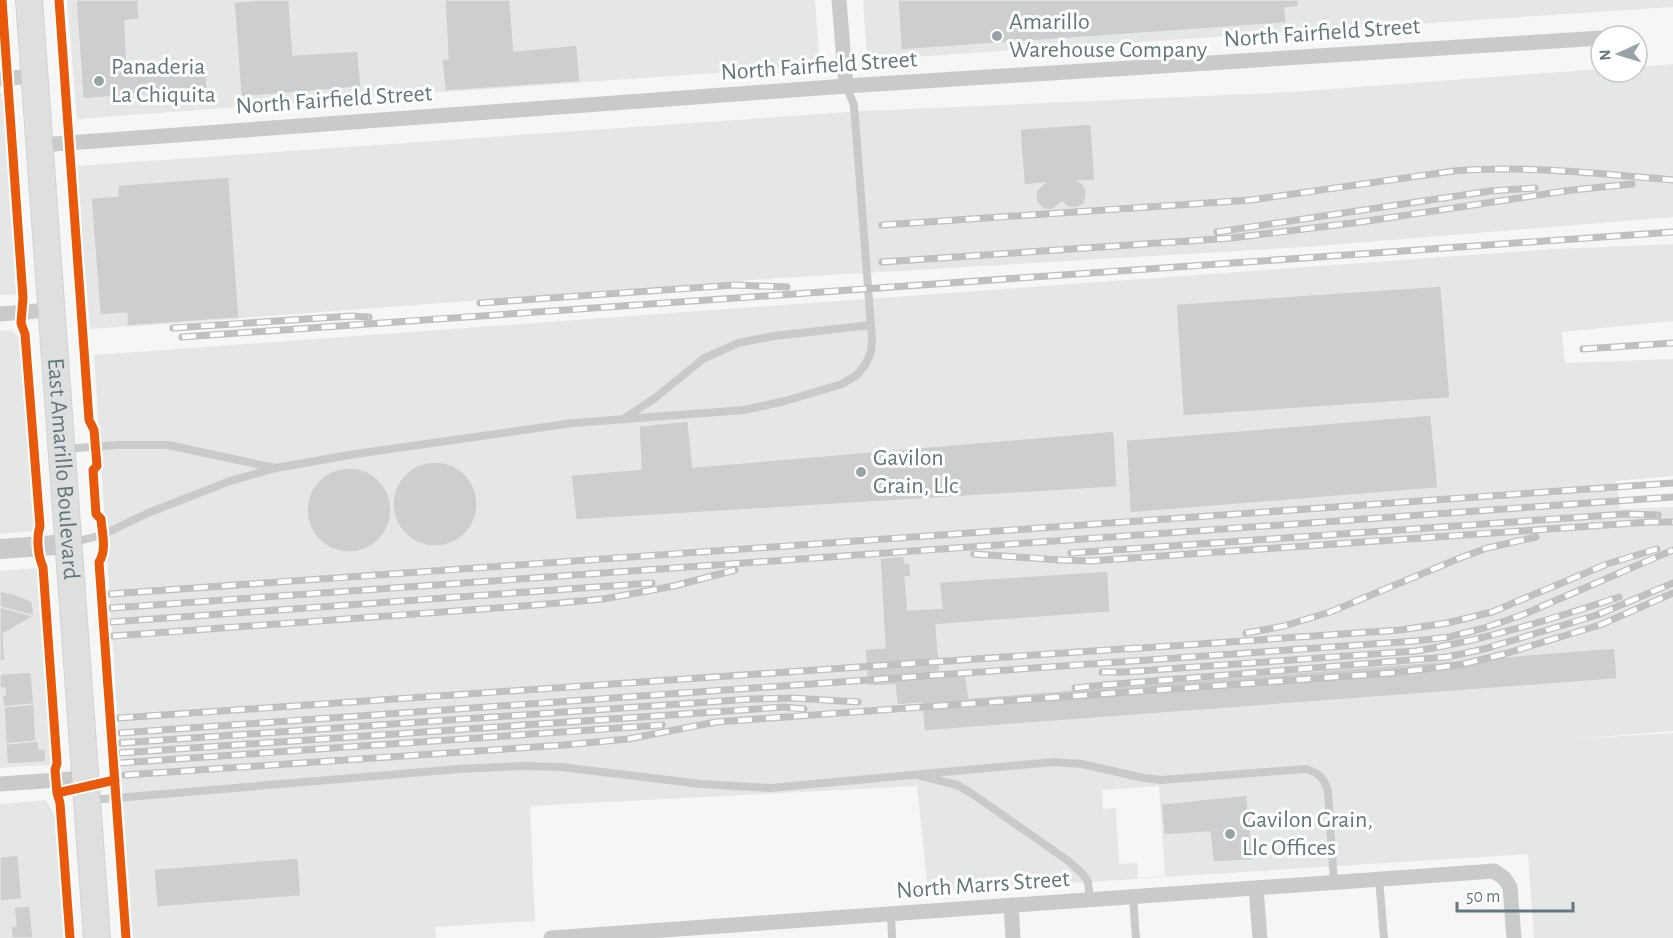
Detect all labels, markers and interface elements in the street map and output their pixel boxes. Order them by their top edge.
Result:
place label: Amarillo Warehouse Company [1009,10,1207,62]
street label: North Fairfield Street [1223,14,1421,52]
north arrow [1589,24,1649,84]
marker: Amarillo Warehouse Company [990,29,1004,43]
street label: North Fairfield Street [720,47,918,85]
text: N [1597,49,1613,61]
place label: Panaderia La Chiquita [111,55,216,107]
marker: Panaderia La Chiquita [92,74,106,88]
street label: North Fairfield Street [235,81,433,119]
street label: East Amarillo Boulevard [43,357,83,580]
place label: Gavilon Grain, Llc [873,446,958,498]
marker: Gavilon Grain, Llc [854,465,868,479]
place label: Gavilon Grain, Llc Offices [1242,808,1373,860]
marker: Gavilon Grain, Llc Offices [1223,827,1237,841]
street label: North Marrs Street [896,867,1071,903]
scale bar [1457,875,1572,913]
text: 50 m [1466,888,1500,906]

